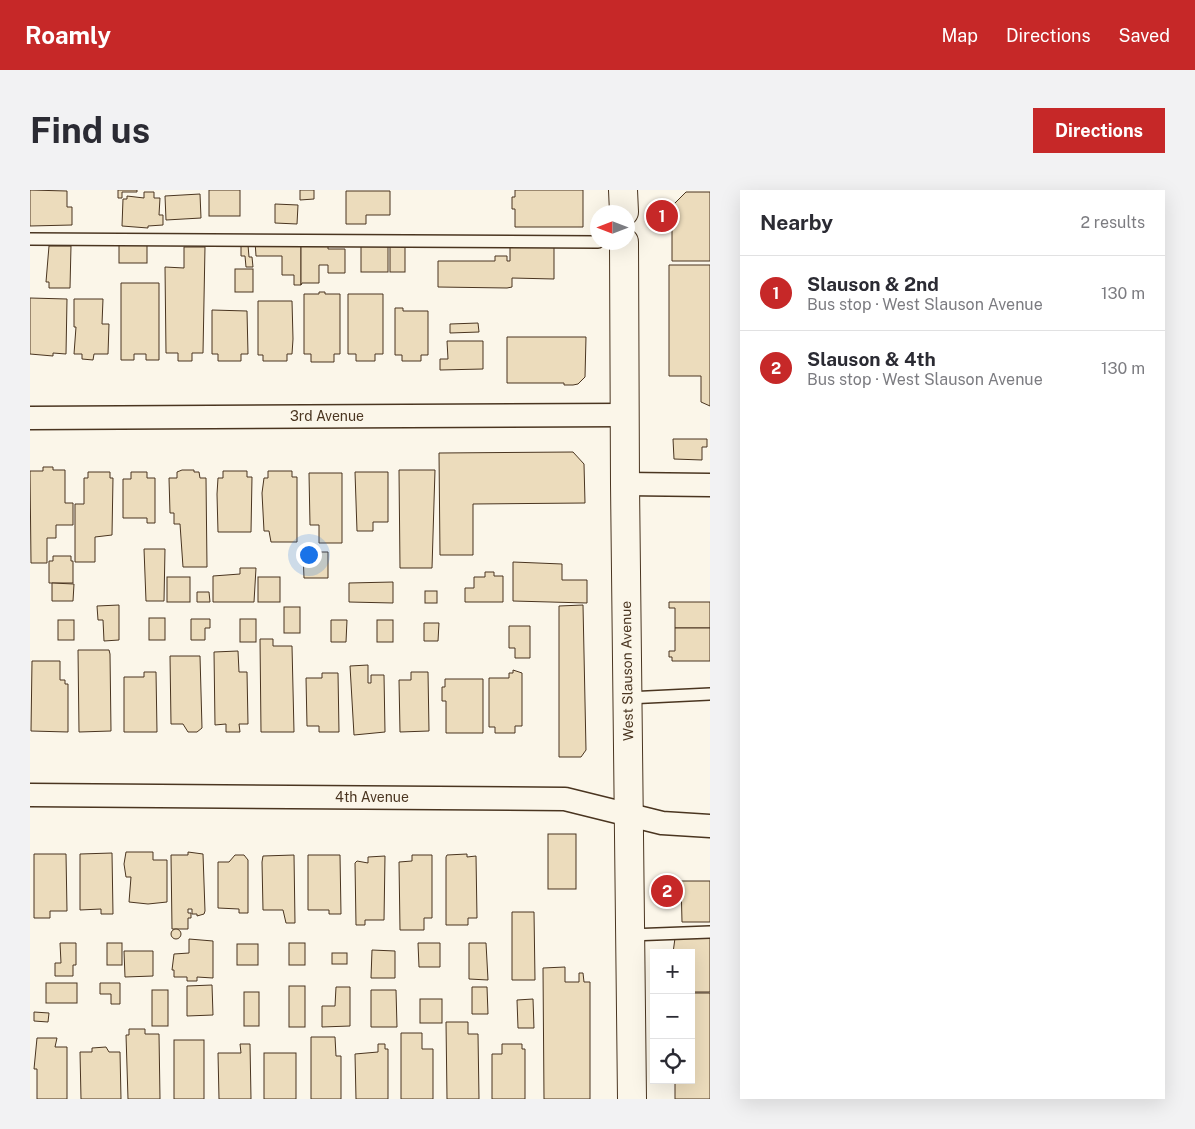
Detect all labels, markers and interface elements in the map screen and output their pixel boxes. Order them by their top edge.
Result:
text: Roamly [25,21,111,49]
text: Map [941,25,978,46]
text: Directions [1006,25,1091,46]
text: Saved [1119,25,1170,46]
button: Directions [1033,108,1165,153]
text: Find us [30,110,150,151]
pin: 1 [646,197,678,235]
north arrow [590,205,635,250]
text: Nearby [760,210,833,235]
text: 2 results [1080,213,1145,232]
text: Slauson & 2nd [807,273,939,295]
text: 1 [773,284,779,303]
text: 130 m [1101,284,1145,303]
text: Bus stop · West Slauson Avenue [807,295,1043,314]
text: Slauson & 4th [807,348,936,370]
text: 2 [771,359,781,378]
text: 130 m [1101,359,1145,378]
text: Bus stop · West Slauson Avenue [807,370,1043,389]
street label: 3rd Avenue [290,408,364,424]
your location [296,542,322,568]
street label: West Slauson Avenue [618,601,636,741]
street label: 4th Avenue [335,789,409,805]
pin: 2 [651,872,683,910]
map controls [650,949,695,1084]
button: + [650,949,695,994]
button: − [650,994,695,1039]
button: locate [650,1039,695,1084]

